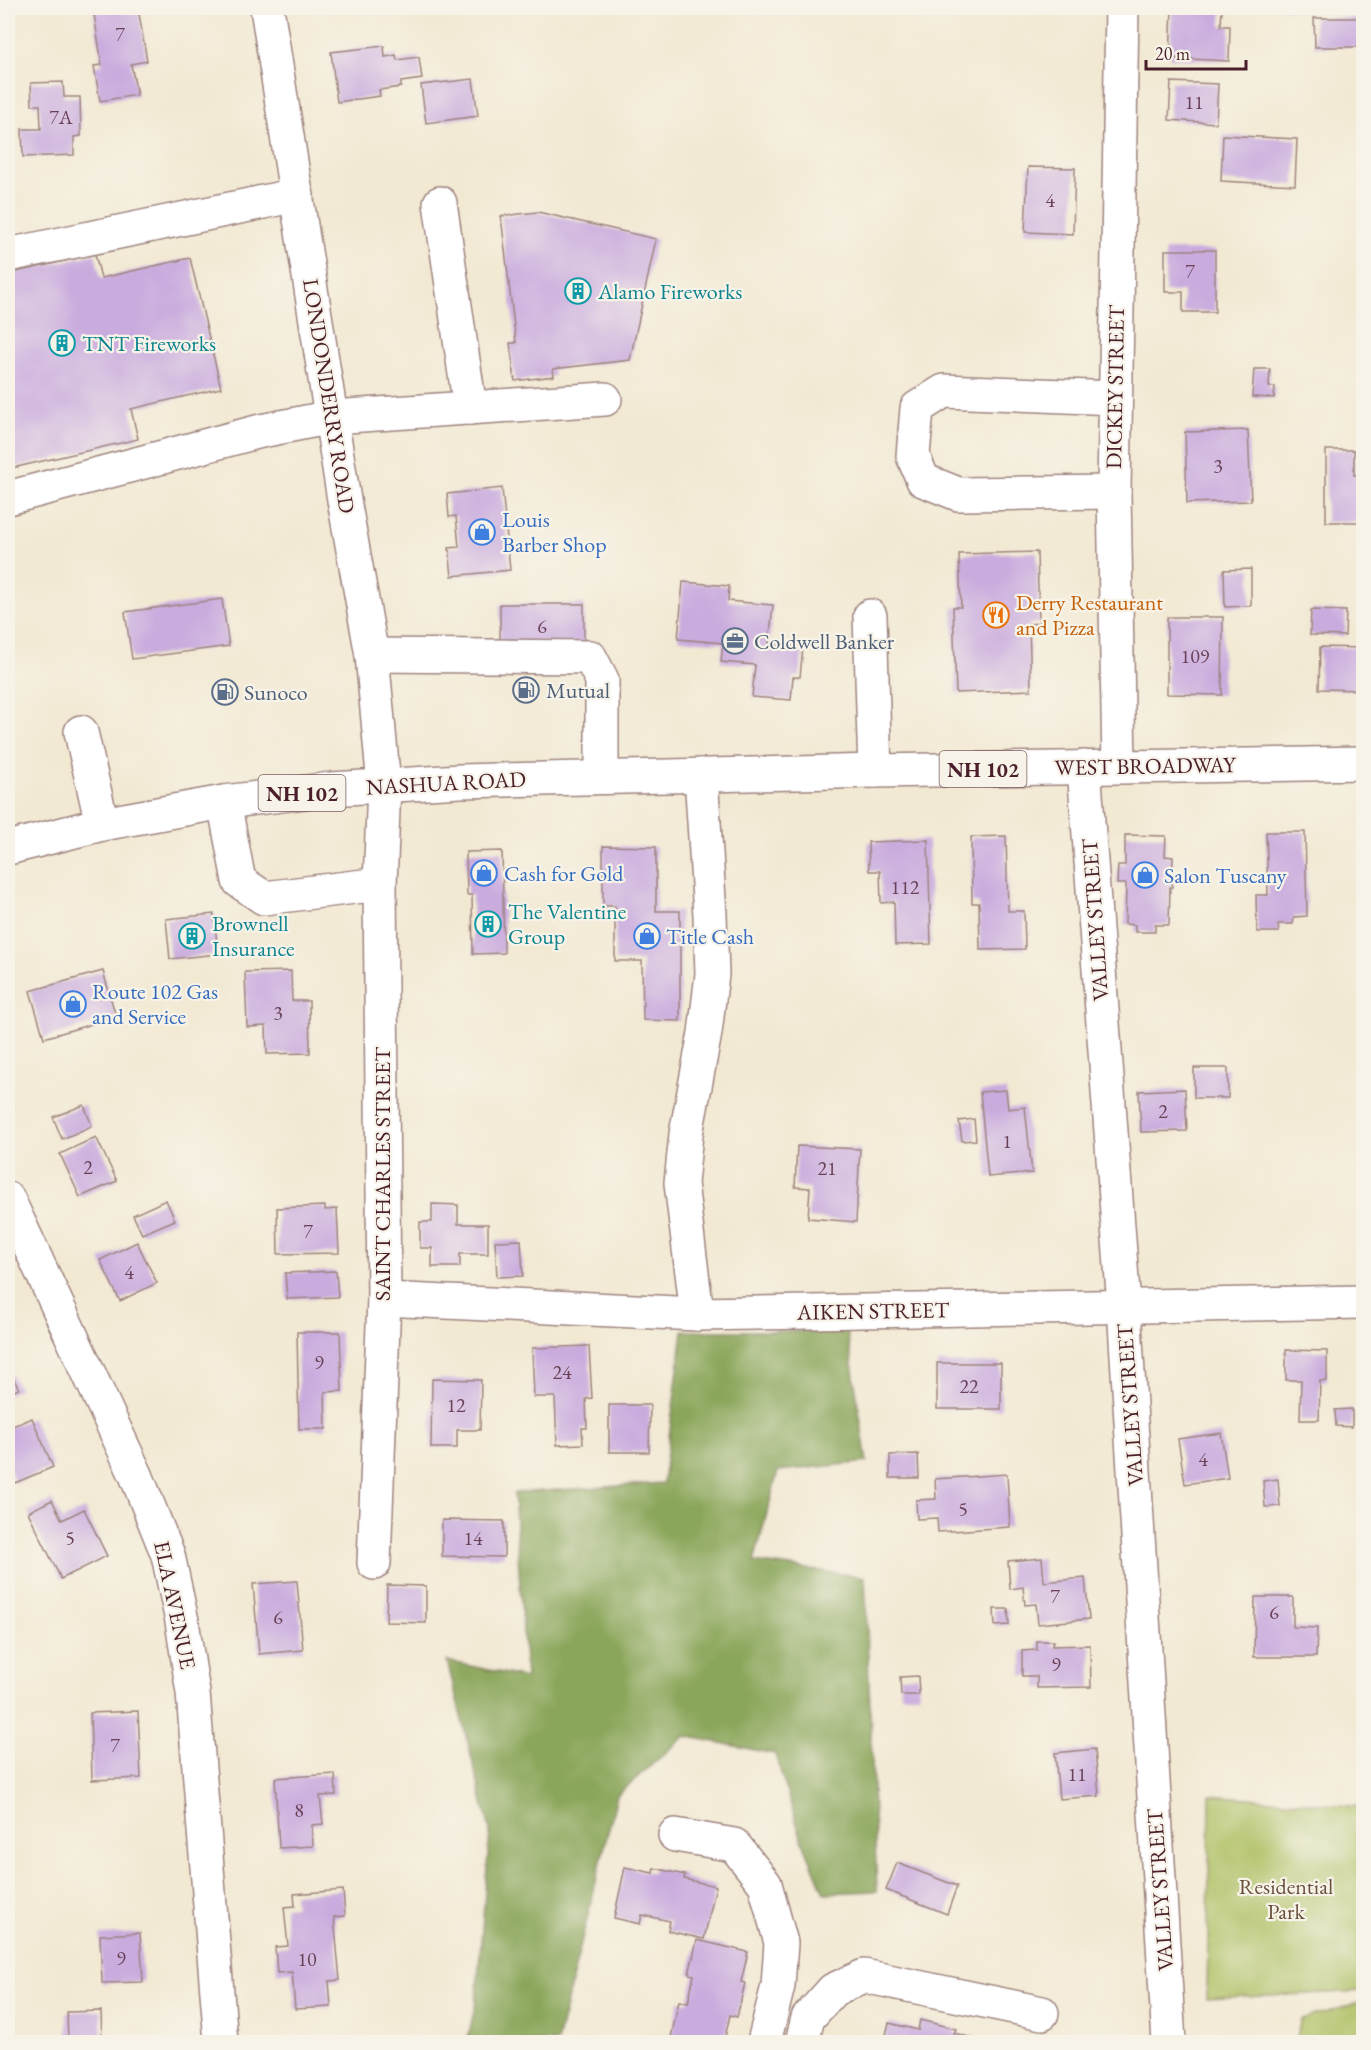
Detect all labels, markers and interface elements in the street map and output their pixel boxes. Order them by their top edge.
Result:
house number: 7 [115,21,125,47]
scale bar [1146,33,1246,71]
text: 20 m [1155,42,1190,65]
house number: 11 [1184,89,1204,115]
house number: 7A [49,104,73,130]
house number: 4 [1045,187,1055,213]
house number: 7 [1185,258,1195,284]
building icon: Alamo Fireworks [563,276,593,306]
street label: LONDONDERRY ROAD [296,277,362,515]
place label: Alamo Fireworks [597,277,742,306]
street label: DICKEY STREET [1099,304,1131,469]
building icon: TNT Fireworks [47,328,77,358]
place label: TNT Fireworks [82,329,216,358]
house number: 3 [1213,453,1223,479]
place label: Louis Barber Shop [502,505,607,559]
shop icon: Louis Barber Shop [467,517,497,547]
place label: Derry Restaurant and Pizza [1016,588,1163,642]
restaurant icon: Derry Restaurant and Pizza [981,600,1011,630]
house number: 6 [537,613,547,639]
office icon: Coldwell Banker [720,626,750,656]
place label: Coldwell Banker [754,627,895,656]
house number: 109 [1181,643,1210,669]
fuel station icon: Mutual [511,675,541,705]
place label: Mutual [546,676,610,705]
fuel station icon: Sunoco [210,677,240,707]
place label: Sunoco [244,678,308,707]
street label: WEST BROADWAY [1054,750,1237,782]
road number: NH 102 [940,751,1026,787]
street label: NASHUA ROAD [365,764,527,802]
road number: NH 102 [258,775,346,811]
street label: VALLEY STREET [1075,838,1115,1002]
shop icon: Cash for Gold [469,858,499,888]
place label: Cash for Gold [504,859,624,888]
shop icon: Salon Tuscany [1130,860,1160,890]
place label: Salon Tuscany [1164,861,1287,890]
house number: 112 [891,874,920,900]
place label: The Valentine Group [508,897,627,951]
place label: Brownell Insurance [212,909,295,963]
building icon: The Valentine Group [473,909,503,939]
building icon: Brownell Insurance [177,921,207,951]
shop icon: Title Cash [632,921,662,951]
place label: Title Cash [666,922,754,951]
place label: Route 102 Gas and Service [92,977,218,1031]
shop icon: Route 102 Gas and Service [58,989,88,1019]
house number: 3 [273,1000,283,1026]
street label: SAINT CHARLES STREET [368,1047,397,1301]
house number: 2 [1158,1098,1168,1124]
house number: 1 [1002,1128,1012,1154]
house number: 2 [83,1154,93,1180]
house number: 21 [817,1155,837,1181]
house number: 7 [303,1218,313,1244]
house number: 4 [124,1259,134,1285]
street label: AIKEN STREET [796,1295,950,1327]
street label: VALLEY STREET [1110,1323,1150,1487]
house number: 9 [314,1349,324,1375]
house number: 24 [552,1359,572,1385]
house number: 22 [959,1373,979,1399]
house number: 12 [446,1392,466,1418]
house number: 4 [1198,1446,1208,1472]
house number: 5 [958,1496,968,1522]
house number: 5 [65,1525,75,1551]
house number: 14 [463,1525,483,1551]
street label: ELA AVENUE [147,1538,203,1672]
house number: 7 [1050,1583,1060,1609]
house number: 6 [1269,1599,1279,1625]
house number: 6 [273,1604,283,1630]
house number: 9 [1051,1651,1061,1677]
house number: 7 [110,1732,120,1758]
house number: 11 [1067,1761,1087,1787]
house number: 8 [294,1797,304,1823]
street label: VALLEY STREET [1140,1808,1180,1972]
park label: Residential Park [1239,1872,1333,1926]
house number: 9 [116,1945,126,1971]
house number: 10 [297,1946,317,1972]

